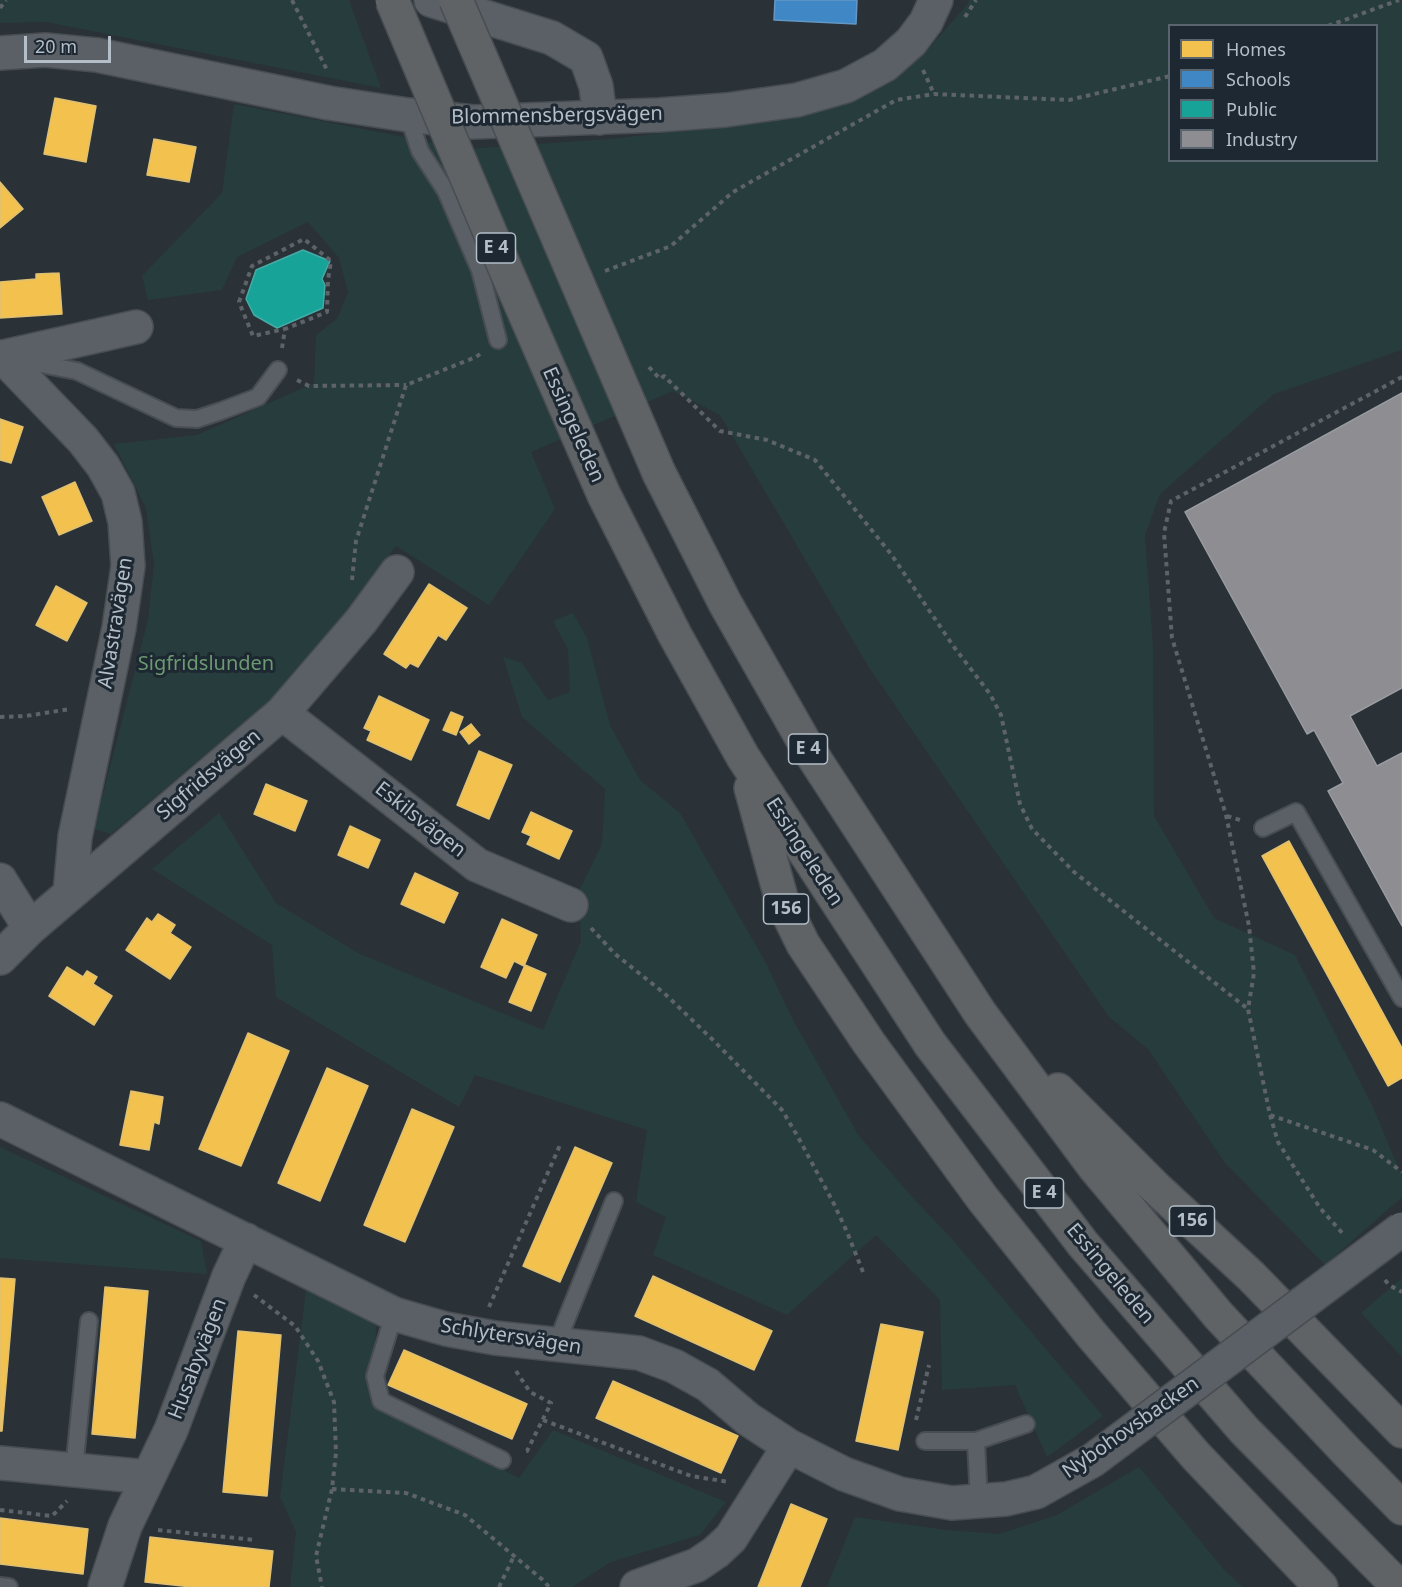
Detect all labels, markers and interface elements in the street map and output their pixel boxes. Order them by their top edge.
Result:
scale bar [27,24,114,62]
legend [1168,24,1378,162]
text: 20 m [35,34,77,58]
text: Homes [1226,37,1286,61]
text: Schools [1226,67,1291,91]
text: Public [1226,97,1277,121]
street label: Blommensbergsvägen [451,102,663,130]
text: Industry [1226,127,1297,151]
road number: E 4 [476,233,516,263]
street label: Essingeleden [537,364,609,486]
street label: Alvastravägen [94,556,138,690]
park label: Sigfridslunden [138,652,274,676]
street label: Sigfridsvägen [152,725,266,825]
road number: E 4 [788,734,828,764]
street label: Eskilsvägen [370,777,470,863]
street label: Essingeleden [760,794,848,910]
road number: 156 [764,894,808,924]
road number: E 4 [1024,1178,1064,1208]
road number: 156 [1170,1206,1214,1236]
street label: Essingeleden [1061,1219,1159,1329]
street label: Husabyvägen [164,1295,232,1423]
street label: Schlytersvägen [439,1314,583,1360]
street label: Nybohovsbacken [1058,1372,1204,1484]

